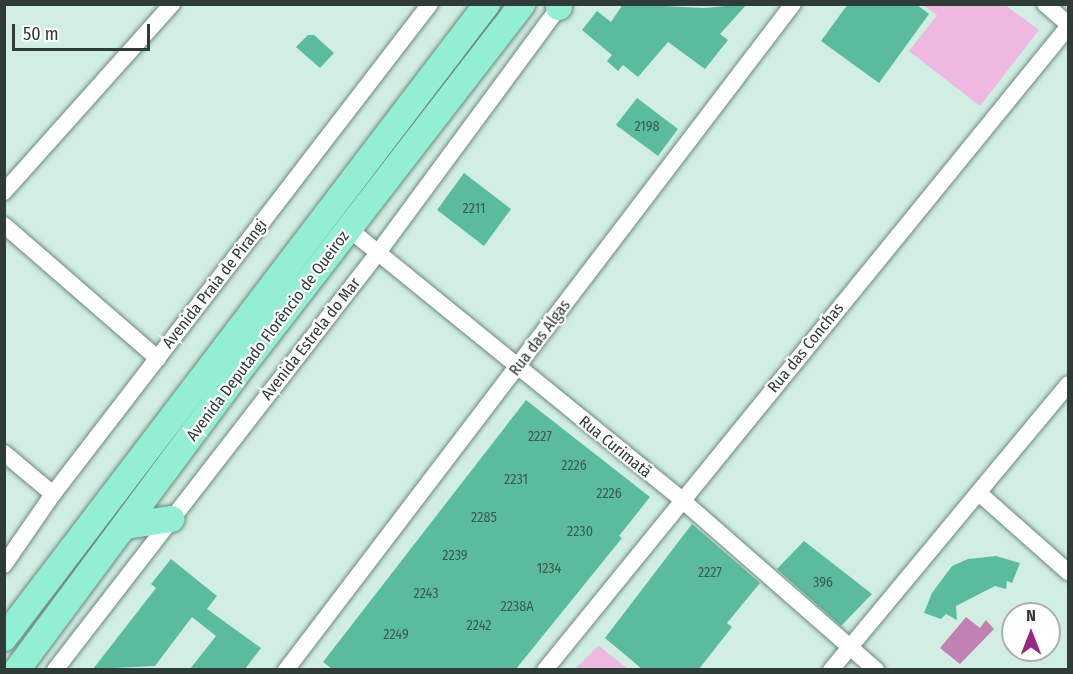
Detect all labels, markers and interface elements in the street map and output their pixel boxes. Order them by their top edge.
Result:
scale bar [15,12,153,50]
text: 50 m [23,23,59,45]
house number: 2198 [634,119,660,135]
house number: 2211 [463,201,485,217]
street label: Avenida Praia de Pirangi [159,216,271,352]
street label: Avenida Deputado Florêncio de Queiroz [183,227,353,445]
street label: Avenida Estrela do Mar [257,274,365,404]
street label: Rua das Algas [505,296,575,380]
street label: Rua das Conchas [764,299,848,397]
street label: Rua Curimatã [575,412,655,482]
house number: 2227 [528,429,552,445]
house number: 2226 [561,458,587,474]
house number: 2231 [504,472,528,488]
house number: 2226 [596,486,622,502]
house number: 2285 [471,510,497,526]
house number: 2230 [567,524,593,540]
house number: 2239 [442,548,468,564]
house number: 1234 [537,561,561,577]
house number: 2227 [698,565,722,581]
house number: 396 [813,575,833,591]
house number: 2243 [414,586,438,602]
house number: 2238A [501,599,533,615]
north arrow [1001,602,1061,662]
text: N [1026,606,1036,625]
house number: 2242 [467,618,491,634]
house number: 2249 [383,627,409,643]

